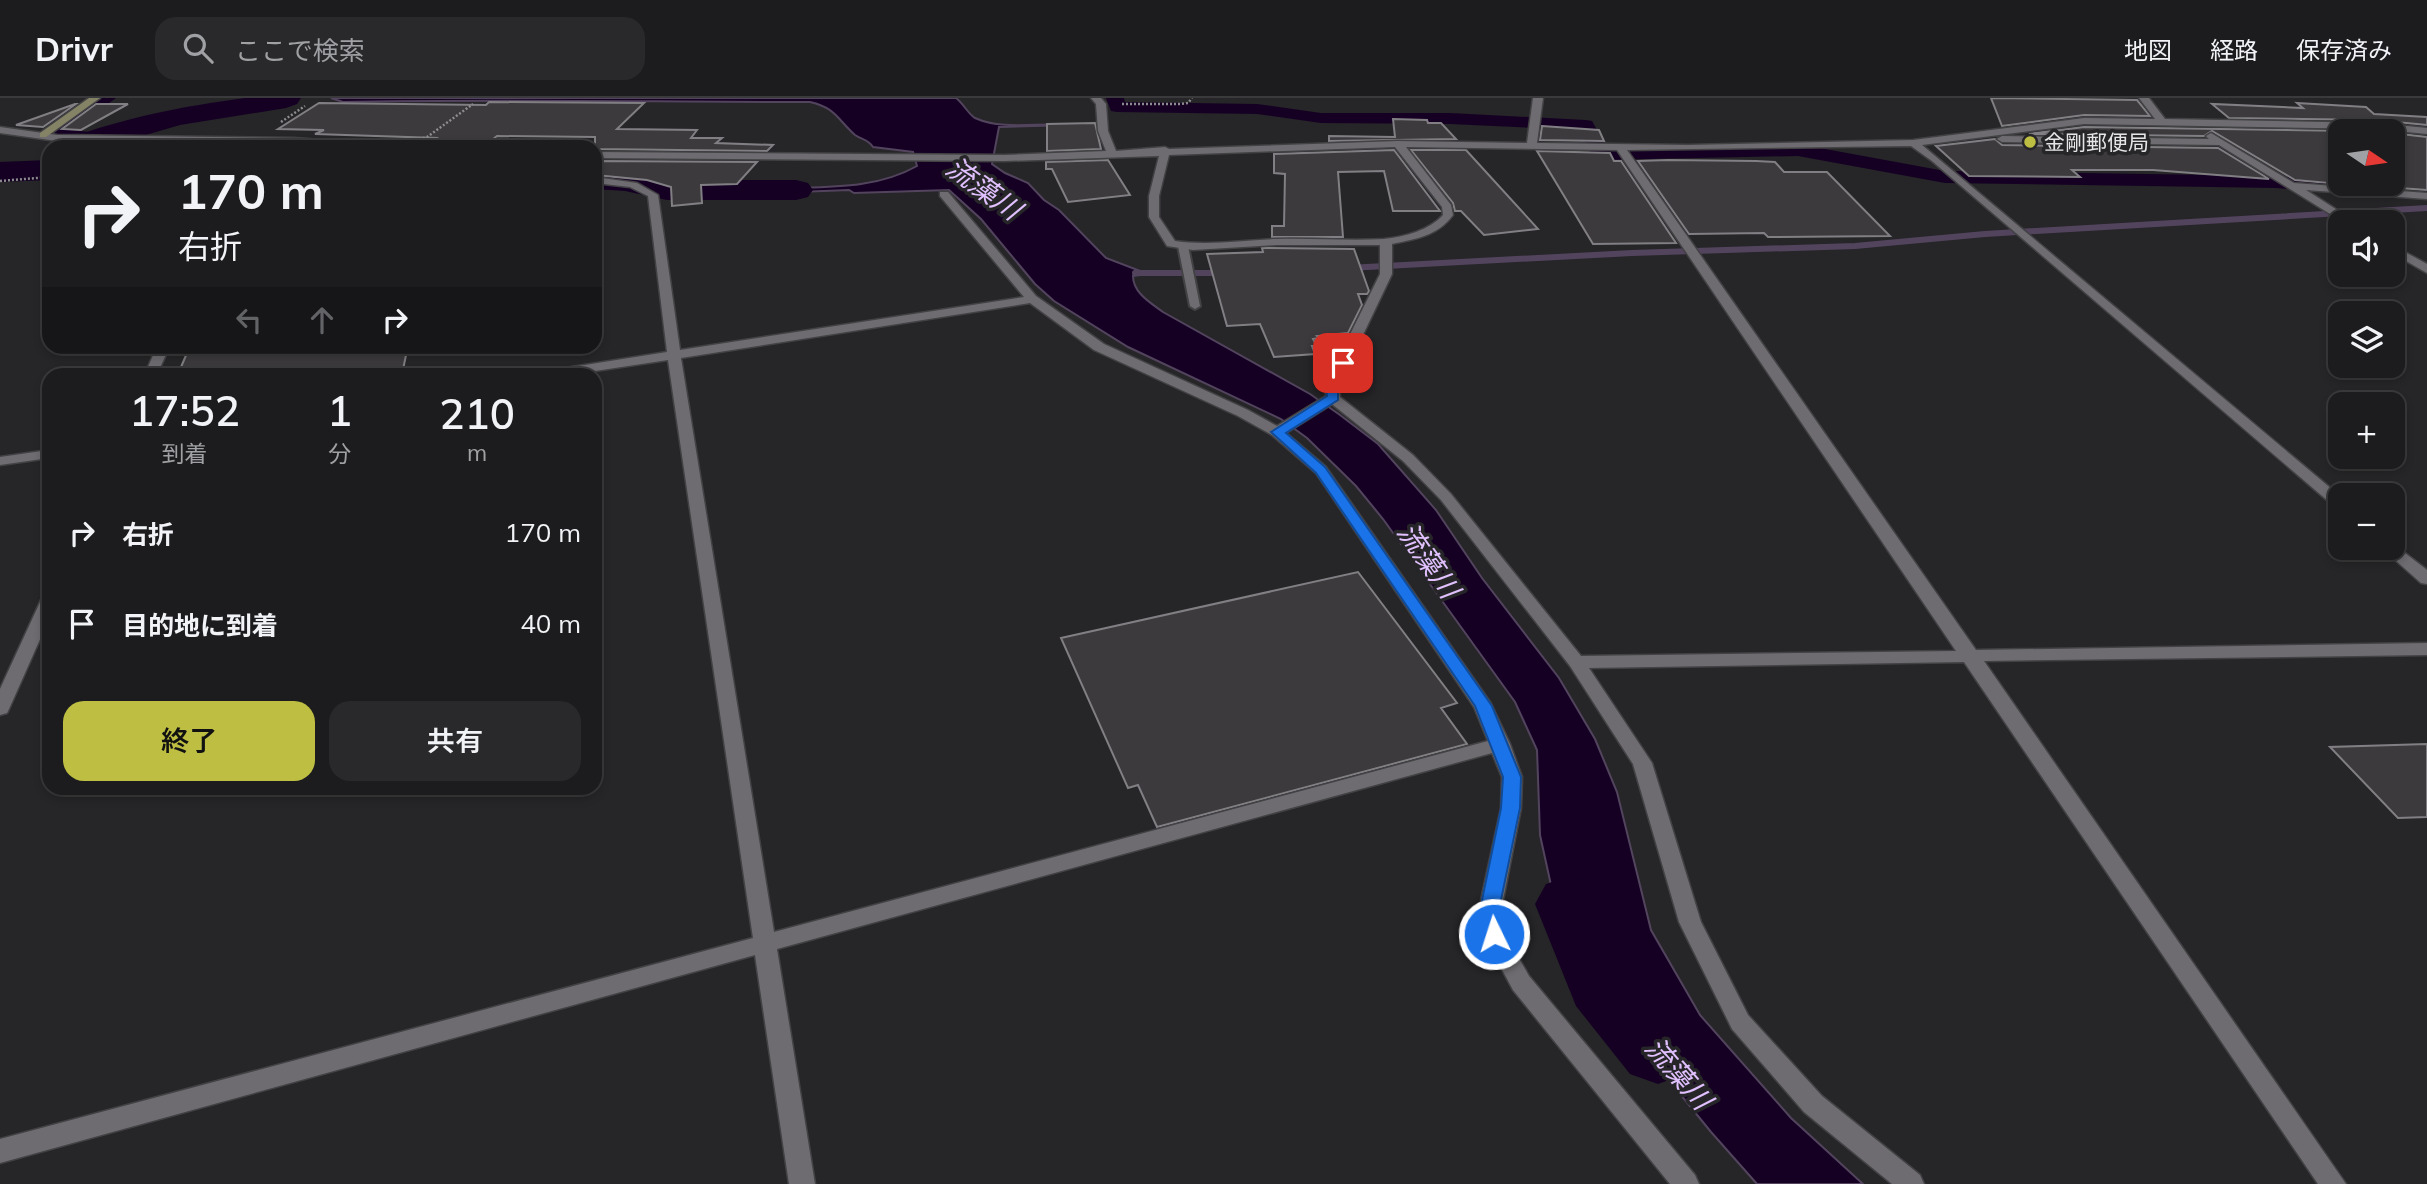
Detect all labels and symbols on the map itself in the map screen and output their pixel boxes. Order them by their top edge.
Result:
north arrow [2328,119,2404,196]
place label: 金剛郵便局 [2044,129,2149,155]
marker: 金剛郵便局 [2022,134,2038,150]
water label: 流藻川 [940,149,1031,229]
pin [1313,333,1373,393]
water label: 流藻川 [1391,516,1469,607]
position arrow [1457,897,1531,971]
water label: 流藻川 [1638,1030,1722,1118]

